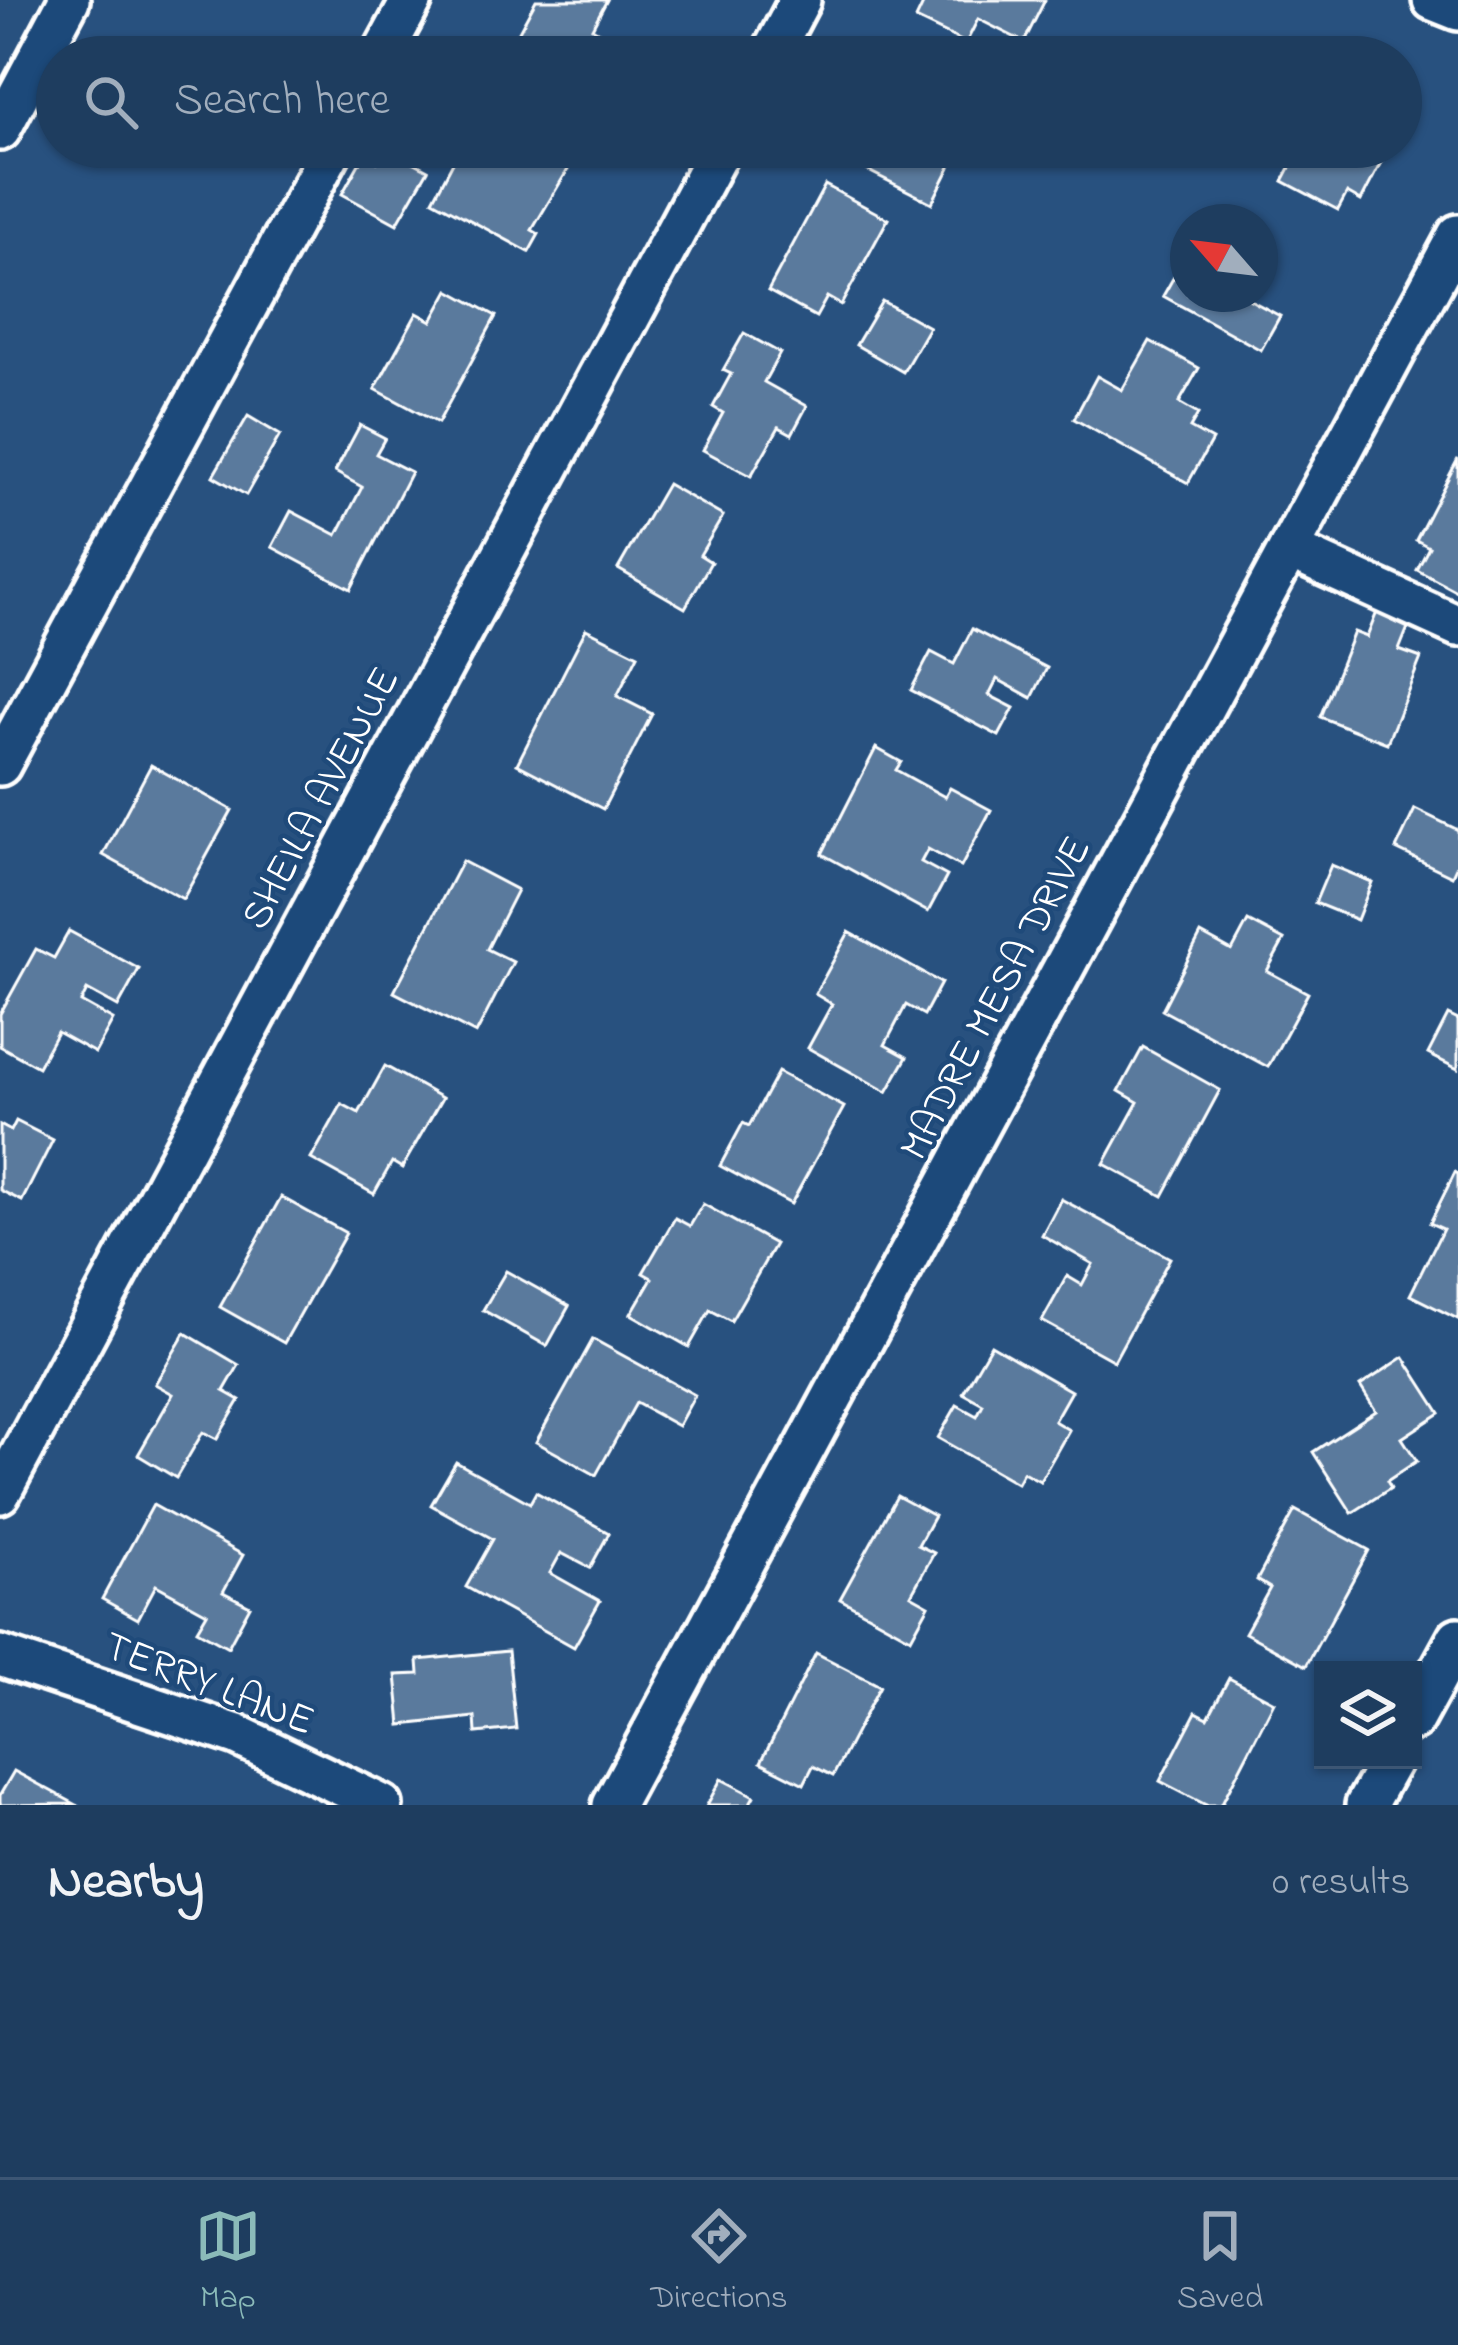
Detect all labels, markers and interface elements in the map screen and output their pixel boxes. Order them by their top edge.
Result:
search box [36,36,1422,168]
icon: search [78,69,144,135]
text: Search here [174,69,390,135]
north arrow [1170,204,1278,312]
street label: SHEILA AVENUE [227,657,417,941]
street label: MADRE MESA DRIVE [886,826,1108,1172]
street label: TERRY LANE [94,1617,322,1753]
map controls [1314,1661,1422,1769]
button: layers [1314,1661,1422,1769]
text: Nearby [48,1846,204,1921]
text: 0 results [1272,1855,1410,1912]
tab: Map [195,2203,261,2323]
tab: Directions [650,2203,788,2323]
tab: Saved [1177,2203,1263,2323]

